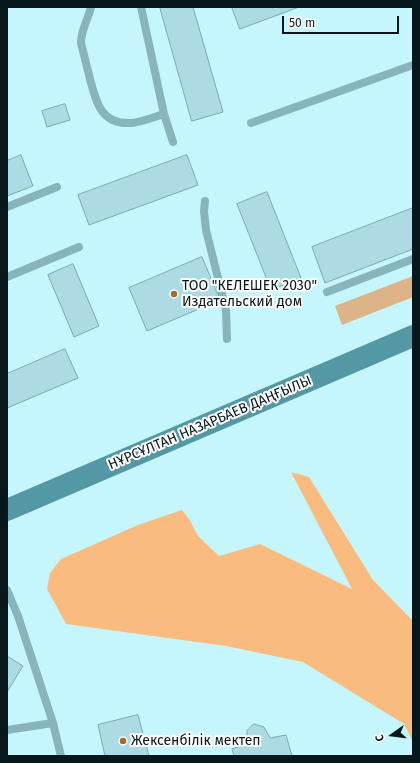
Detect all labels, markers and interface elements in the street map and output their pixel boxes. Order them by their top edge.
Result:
scale bar [284,8,401,34]
text: 50 m [289,16,315,30]
place label: ТОО "КЕЛЕШЕК 2030" Издательский дом [182,278,317,310]
marker: ТОО "КЕЛЕШЕК 2030" Издательский дом [169,289,179,299]
street label: НҰРСҰЛТАН НАЗАРБАЕВ ДАҢҒЫЛЫ [106,372,314,474]
north arrow [372,715,412,755]
place label: Жексенбілік мектеп [131,733,261,749]
text: С [373,733,387,743]
marker: Жексенбілік мектеп [118,736,128,746]

